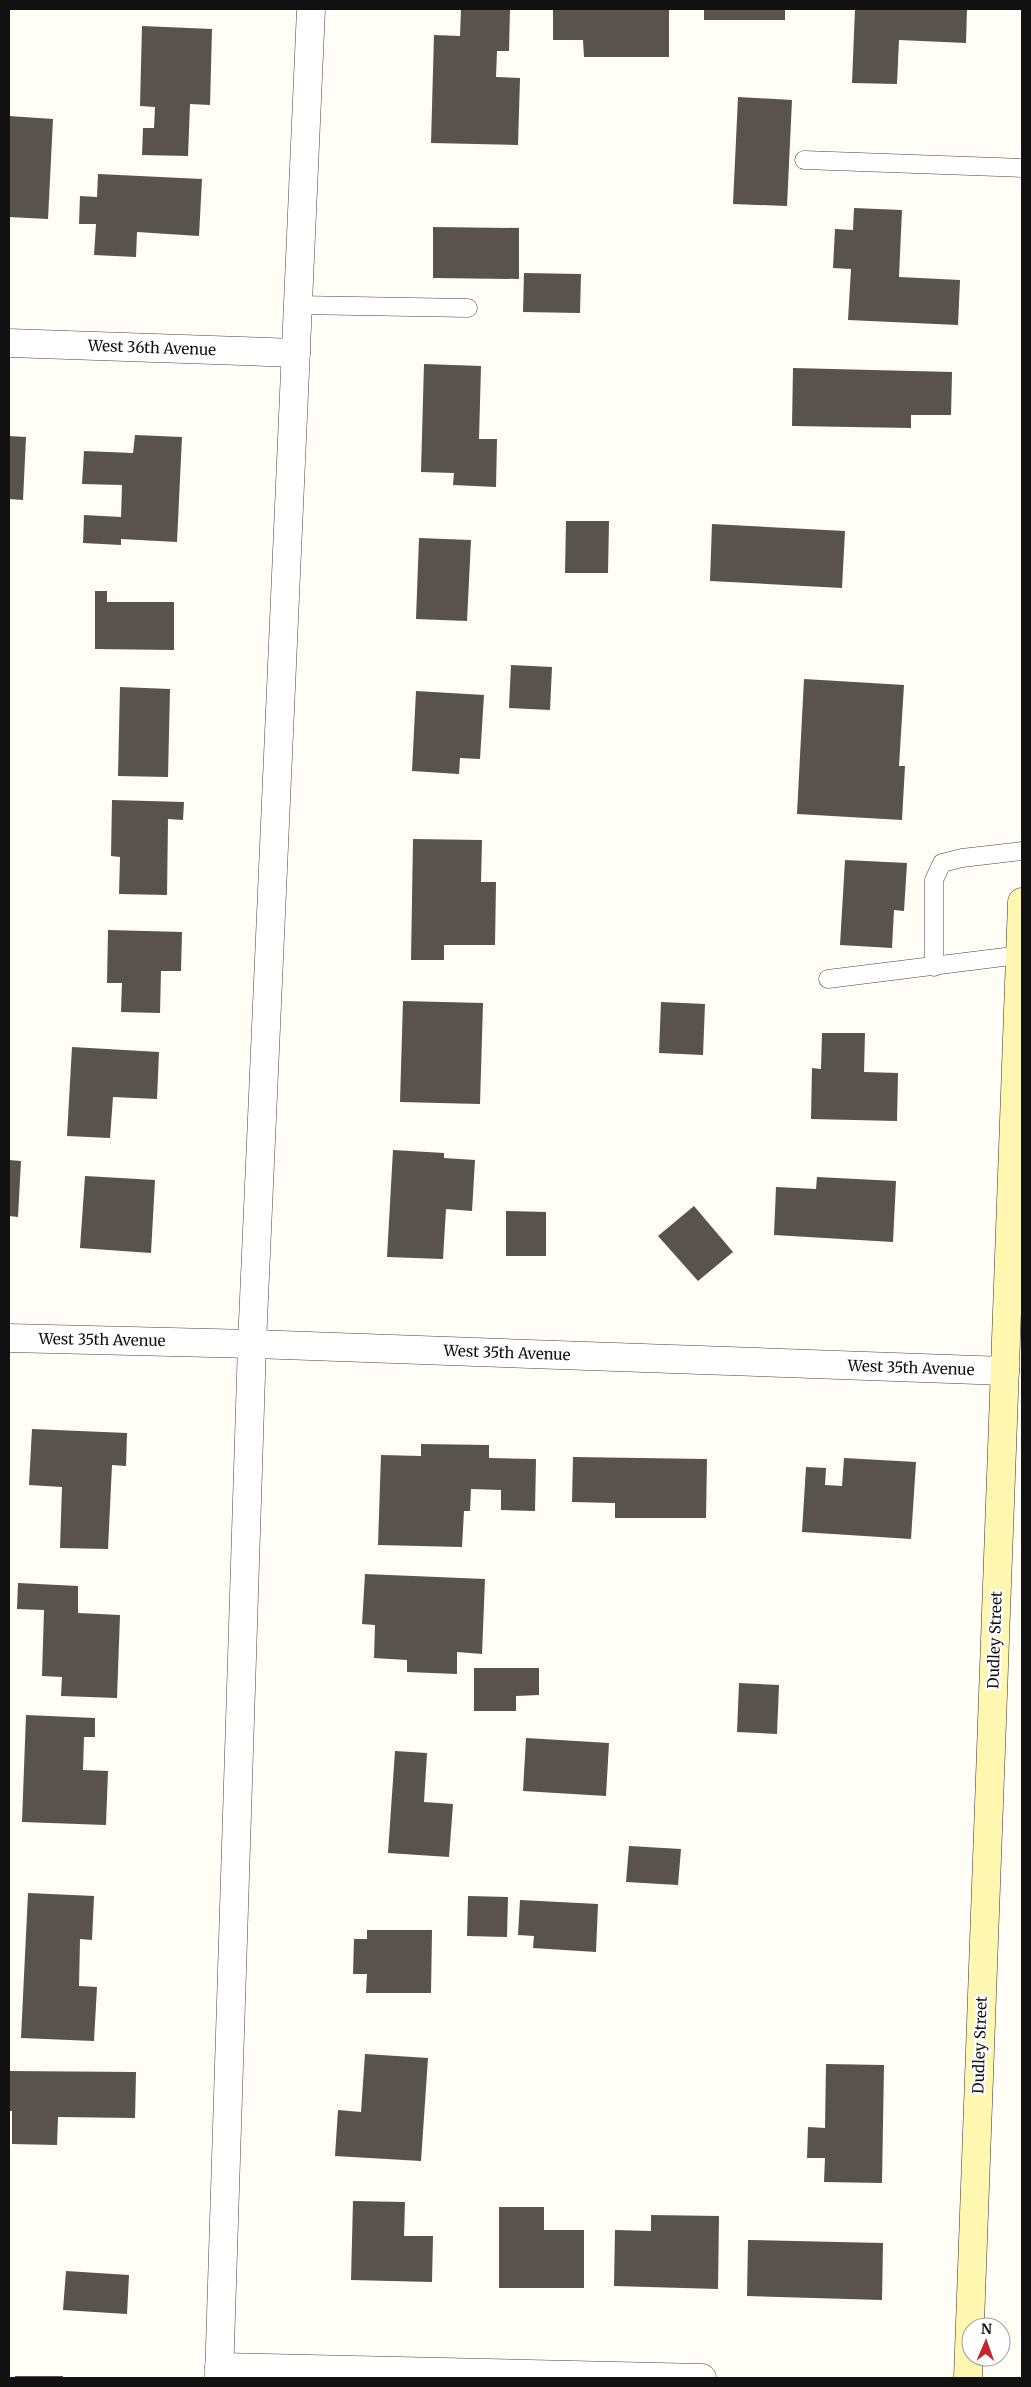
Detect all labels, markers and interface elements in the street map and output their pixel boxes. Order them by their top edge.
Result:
street label: West 36th Avenue [87,336,217,359]
street label: West 35th Avenue [37,1329,166,1350]
street label: West 35th Avenue [442,1341,571,1364]
street label: West 35th Avenue [846,1356,975,1379]
street label: Dudley Street [983,1591,1006,1689]
street label: Dudley Street [968,1996,991,2094]
north arrow [961,2317,1011,2367]
text: N [981,2320,992,2338]

